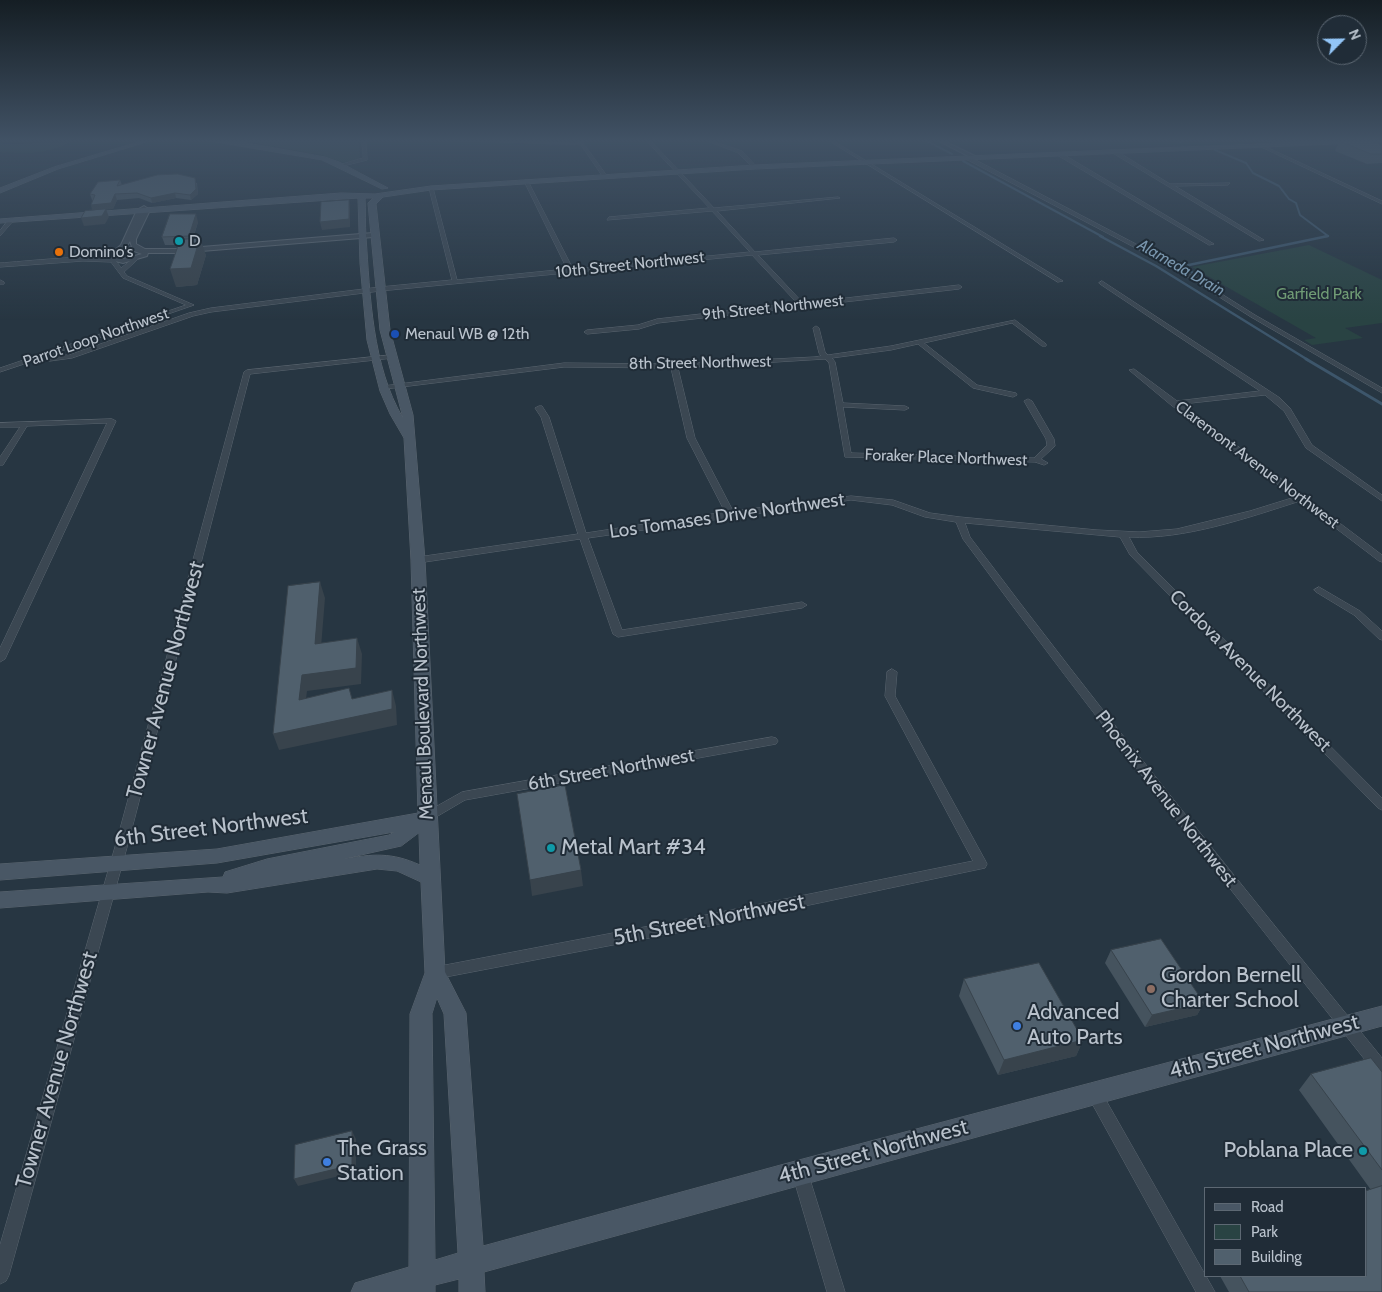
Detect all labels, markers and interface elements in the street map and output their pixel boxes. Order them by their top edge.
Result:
north arrow [1317,15,1367,65]
text: N [1345,26,1365,43]
place label: D [189,231,201,251]
marker: D [173,235,185,247]
water label: Alameda Drain [1134,235,1228,301]
place label: Domino's [69,242,133,262]
marker: Domino's [53,246,65,258]
street label: 10th Street Northwest [555,248,705,282]
park label: Garfield Park [1276,284,1362,304]
street label: 9th Street Northwest [701,291,845,325]
street label: Parrot Loop Northwest [21,304,171,372]
place label: Menaul WB @ 12th [405,324,530,344]
marker: Menaul WB @ 12th [389,328,401,340]
street label: 8th Street Northwest [629,352,771,374]
street label: Claremont Avenue Northwest [1171,397,1343,533]
street label: Foraker Place Northwest [864,446,1028,470]
street label: Los Tomases Drive Northwest [608,488,846,544]
street label: Towner Avenue Northwest [122,558,210,802]
street label: Cordova Avenue Northwest [1164,585,1336,757]
street label: Menaul Boulevard Northwest [408,588,438,820]
street label: Phoenix Avenue Northwest [1090,706,1242,892]
street label: 6th Street Northwest [526,744,696,796]
street label: 6th Street Northwest [112,803,310,853]
place label: Metal Mart #34 [561,835,706,861]
marker: Metal Mart #34 [545,842,557,854]
street label: 5th Street Northwest [611,888,807,952]
street label: Towner Avenue Northwest [11,949,103,1191]
place label: Gordon Bernell Charter School [1161,963,1301,1014]
marker: Gordon Bernell Charter School [1145,983,1157,995]
place label: Advanced Auto Parts [1027,1000,1123,1052]
street label: 4th Street Northwest [1166,1009,1362,1085]
marker: Advanced Auto Parts [1011,1020,1023,1032]
street label: 4th Street Northwest [775,1114,971,1190]
place label: The Grass Station [337,1136,427,1188]
place label: Poblana Place [1224,1138,1353,1164]
marker: Poblana Place [1357,1145,1369,1157]
marker: The Grass Station [321,1156,333,1168]
legend [1204,1187,1367,1277]
text: Road [1251,1198,1284,1216]
text: Park [1251,1223,1278,1241]
text: Building [1251,1248,1302,1266]

